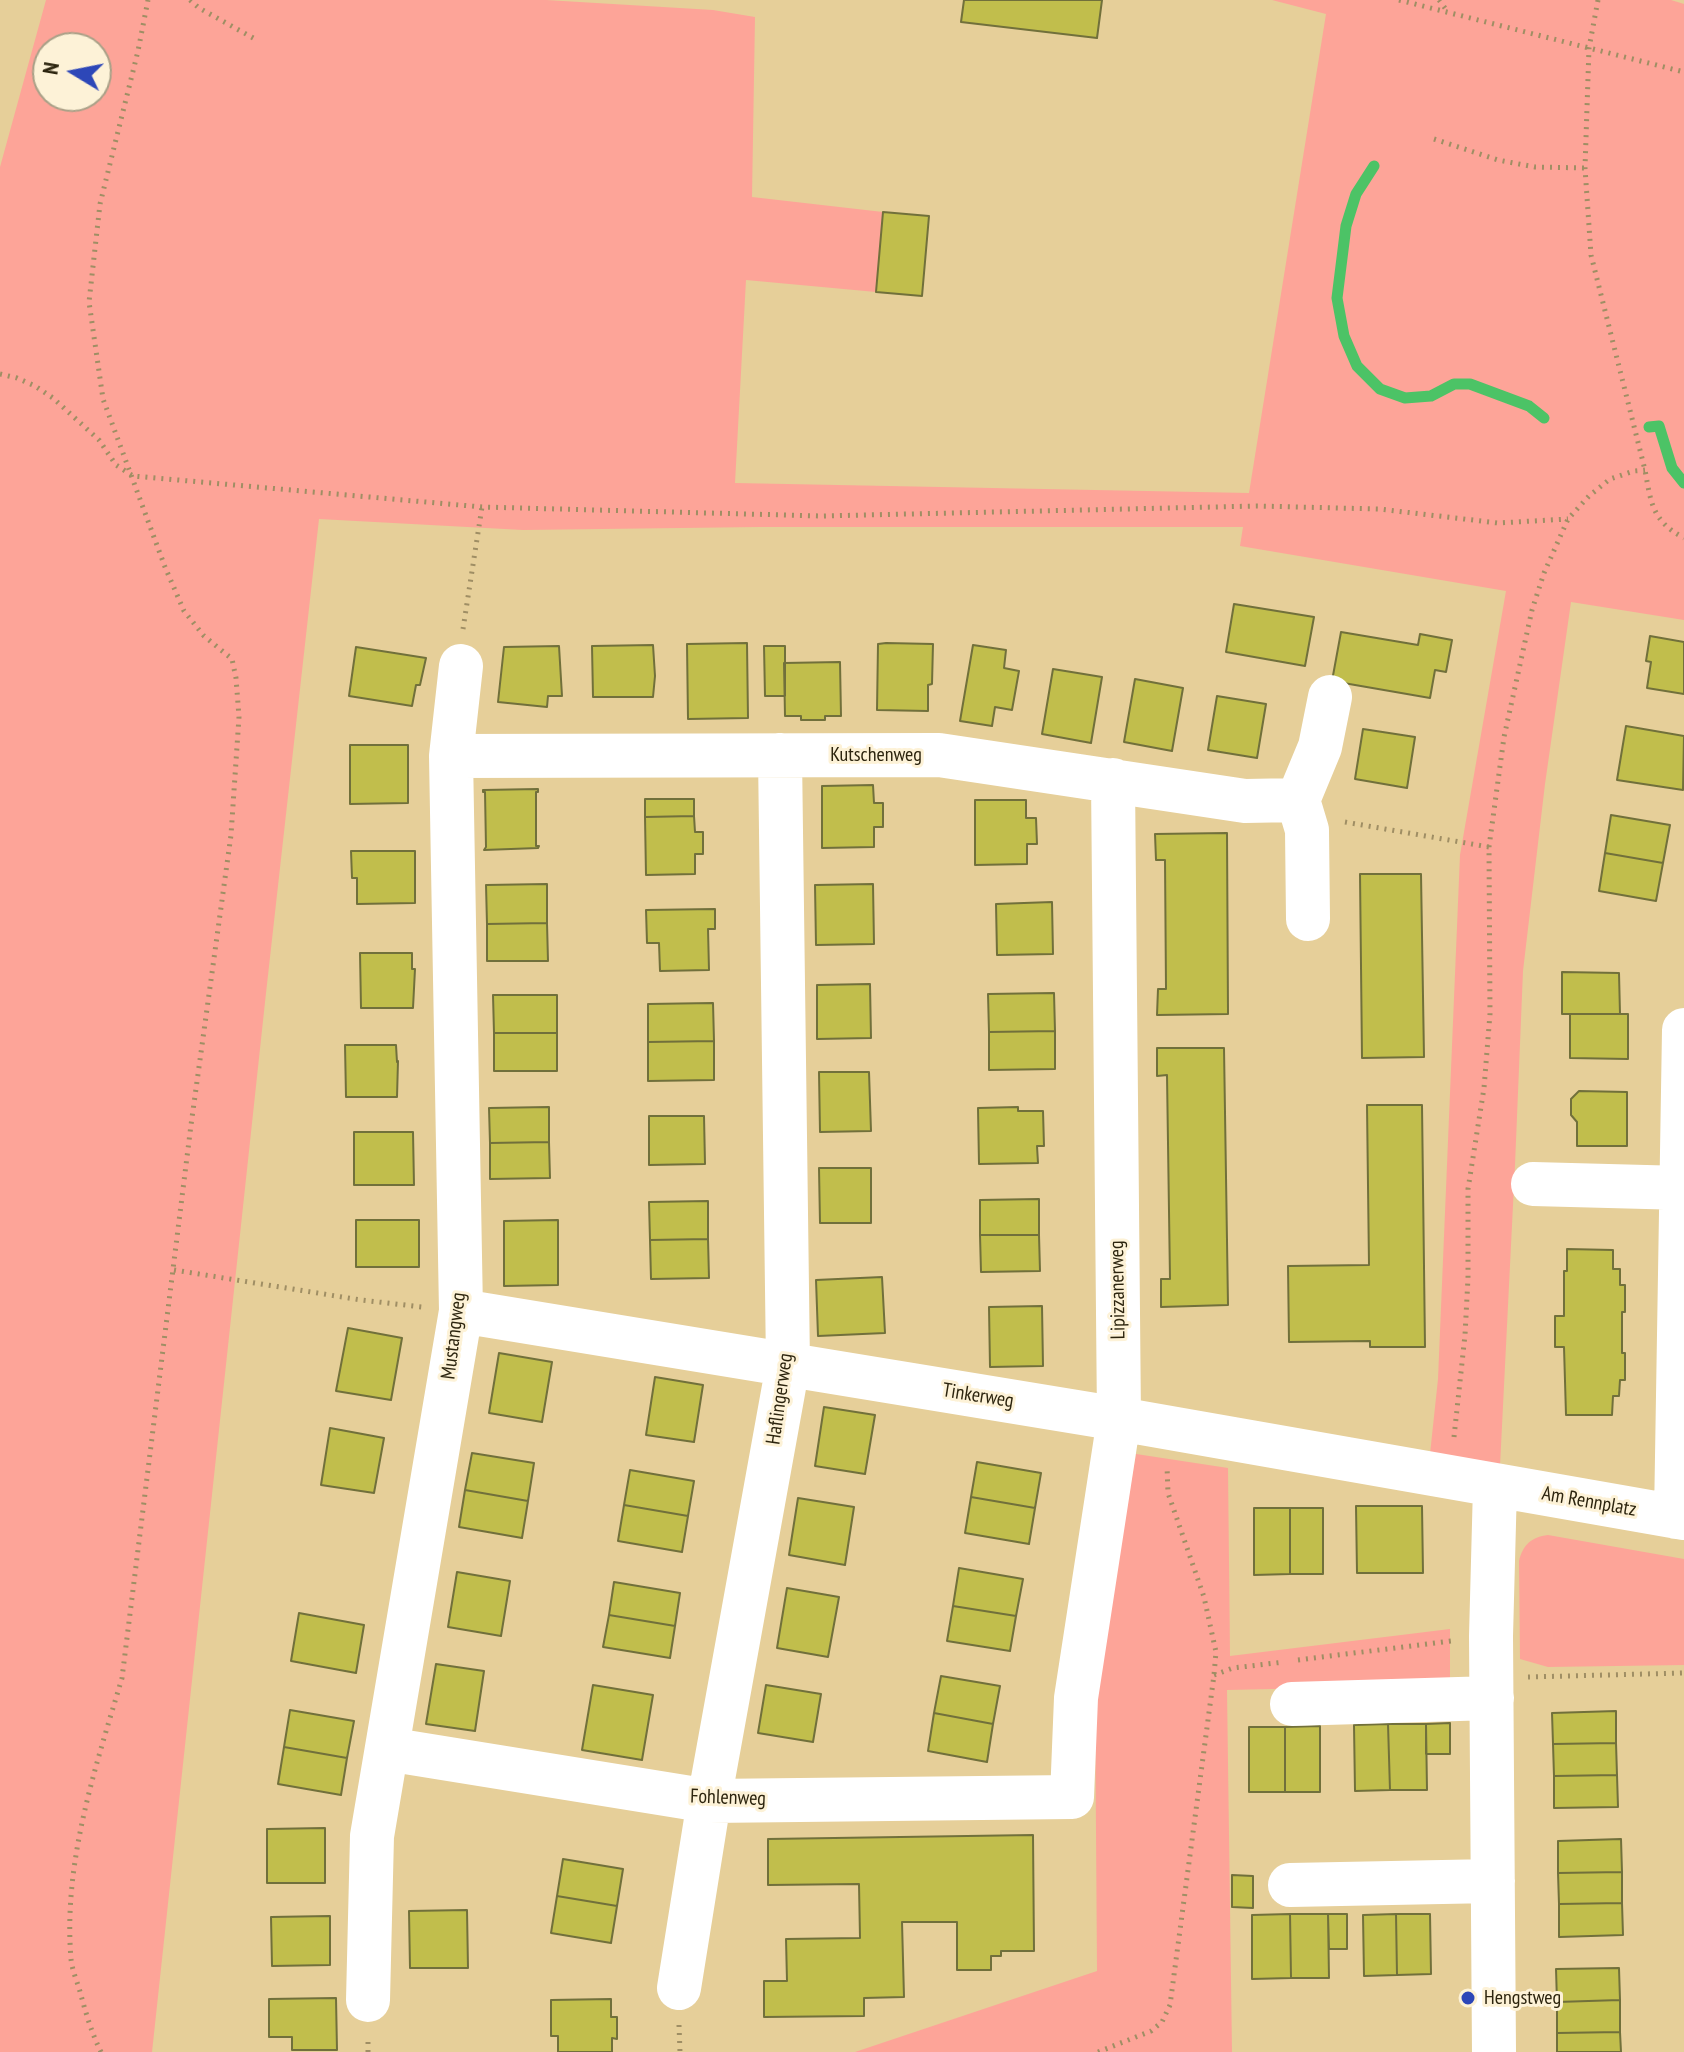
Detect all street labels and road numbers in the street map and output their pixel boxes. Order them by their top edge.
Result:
street label: Kutschenweg [830,743,922,767]
street label: Lipizzanerweg [1105,1240,1131,1340]
street label: Mustangweg [437,1291,471,1381]
street label: Haflingerweg [762,1352,798,1446]
street label: Tinkerweg [941,1379,1015,1413]
street label: Am Rennplatz [1540,1482,1638,1522]
street label: Fohlenweg [690,1785,766,1811]

